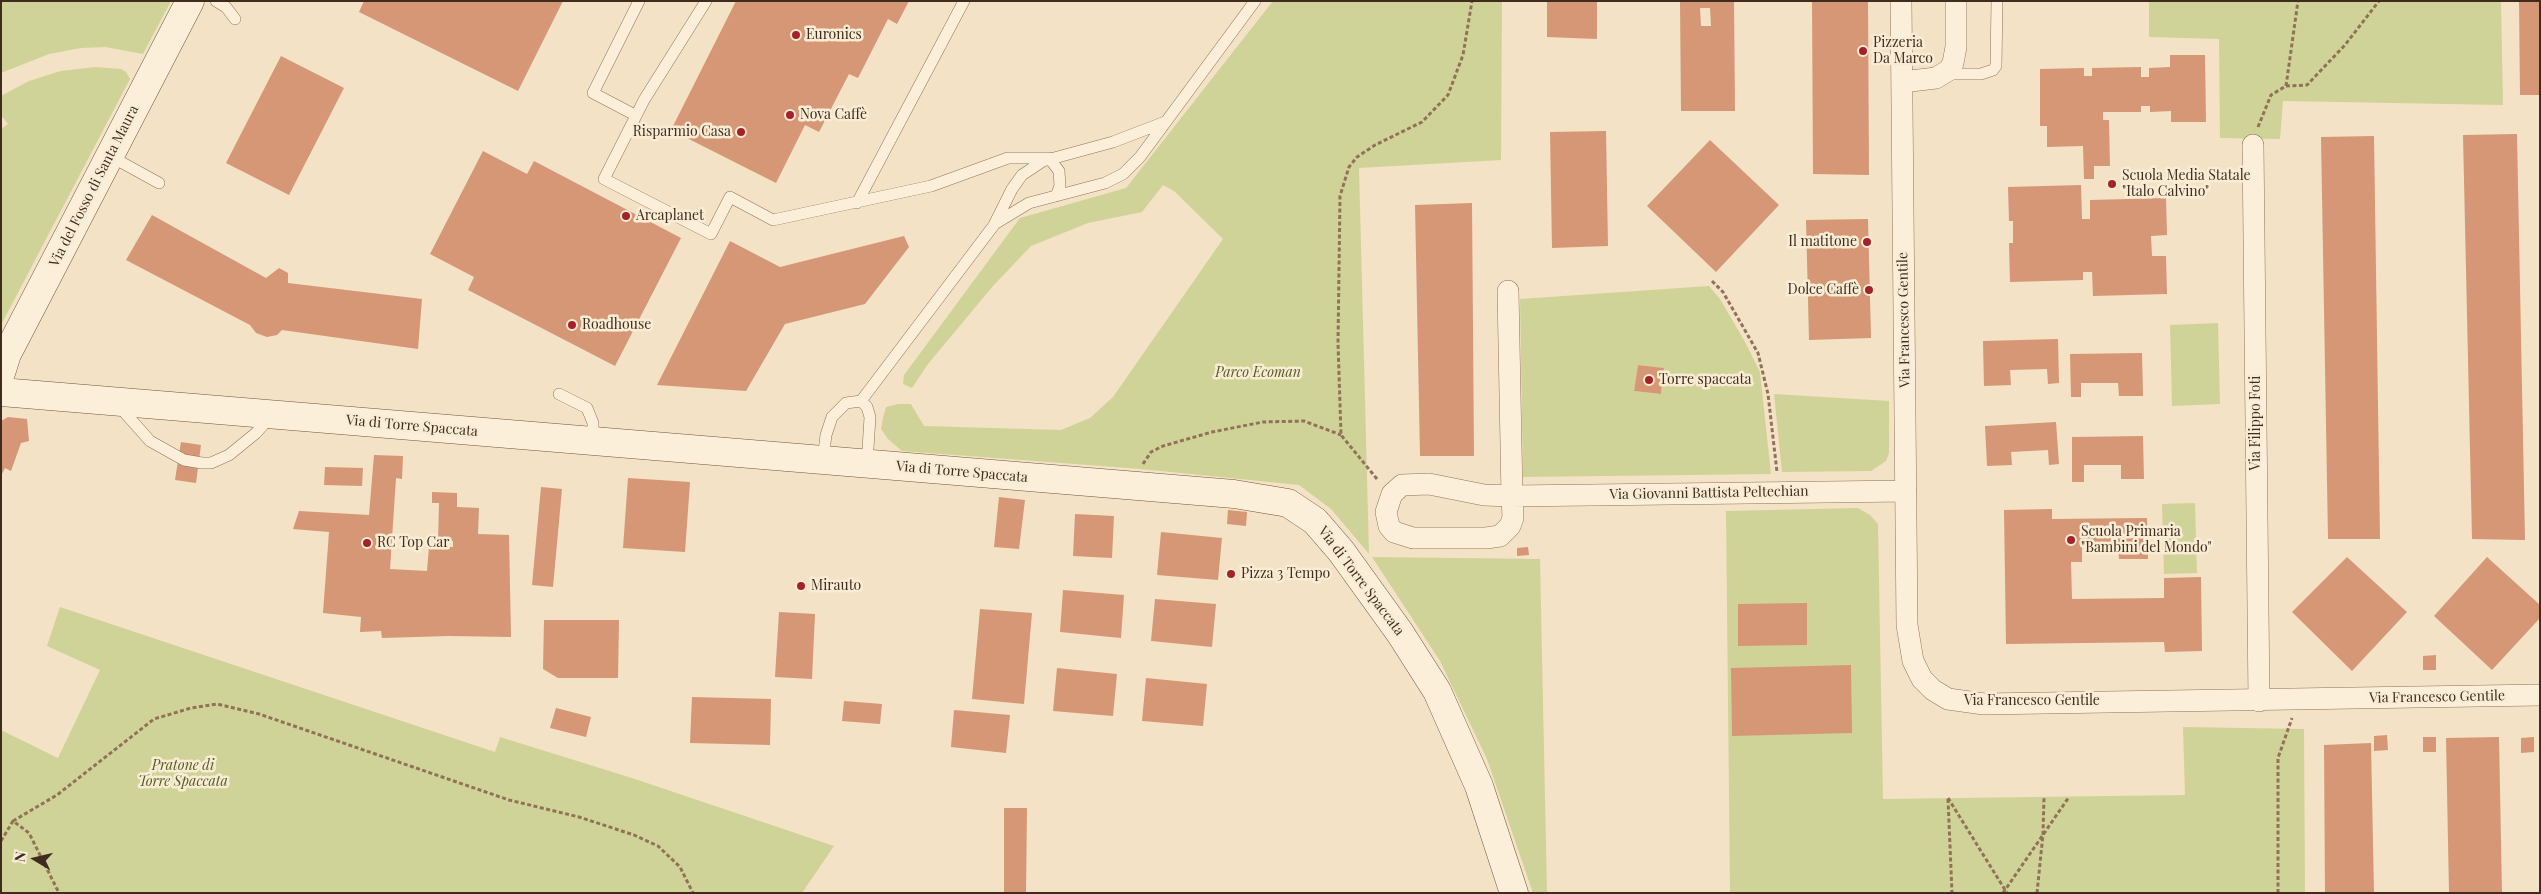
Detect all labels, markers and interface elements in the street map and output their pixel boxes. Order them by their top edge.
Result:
place label: Euronics [806,27,862,43]
marker: Euronics [790,29,802,41]
place label: Pizzeria Da Marco [1873,35,1933,68]
marker: Pizzeria Da Marco [1857,45,1869,57]
street label: Via del Fosso di Santa Maura [46,102,142,270]
place label: Nova Caffè [800,107,867,123]
marker: Nova Caffè [784,109,796,121]
place label: Risparmio Casa [633,124,731,140]
marker: Risparmio Casa [735,126,747,138]
place label: Scuola Media Statale "Italo Calvino" [2122,168,2251,200]
marker: Scuola Media Statale "Italo Calvino" [2106,178,2118,190]
place label: Arcaplanet [636,208,704,224]
marker: Arcaplanet [620,210,632,222]
place label: Il matitone [1788,234,1857,250]
marker: Il matitone [1861,236,1873,248]
street label: Via Francesco Gentile [1894,252,1914,388]
place label: Dolce Caffè [1788,282,1859,298]
marker: Dolce Caffè [1863,284,1875,296]
place label: Roadhouse [582,317,651,333]
marker: Roadhouse [566,319,578,331]
park label: Parco Ecoman [1215,365,1301,381]
place label: Torre spaccata [1659,372,1751,388]
marker: Torre spaccata [1643,374,1655,386]
street label: Via Filippo Foti [2248,376,2264,470]
street label: Via di Torre Spaccata [345,412,479,440]
street label: Via di Torre Spaccata [895,458,1029,486]
street label: Via Giovanni Battista Peltechian [1609,483,1809,503]
street label: Via di Torre Spaccata [1314,523,1408,639]
place label: Scuola Primaria "Bambini del Mondo" [2081,524,2212,556]
marker: Scuola Primaria "Bambini del Mondo" [2065,534,2077,546]
place label: RC Top Car [377,535,449,551]
marker: RC Top Car [361,537,373,549]
place label: Pizza 3 Tempo [1241,566,1330,582]
marker: Pizza 3 Tempo [1225,568,1237,580]
place label: Mirauto [811,578,861,594]
marker: Mirauto [795,580,807,592]
street label: Via Francesco Gentile [2369,687,2505,707]
street label: Via Francesco Gentile [1964,693,2100,709]
park label: Pratone di Torre Spaccata [138,758,228,790]
north arrow [10,834,60,884]
text: N [10,850,30,863]

